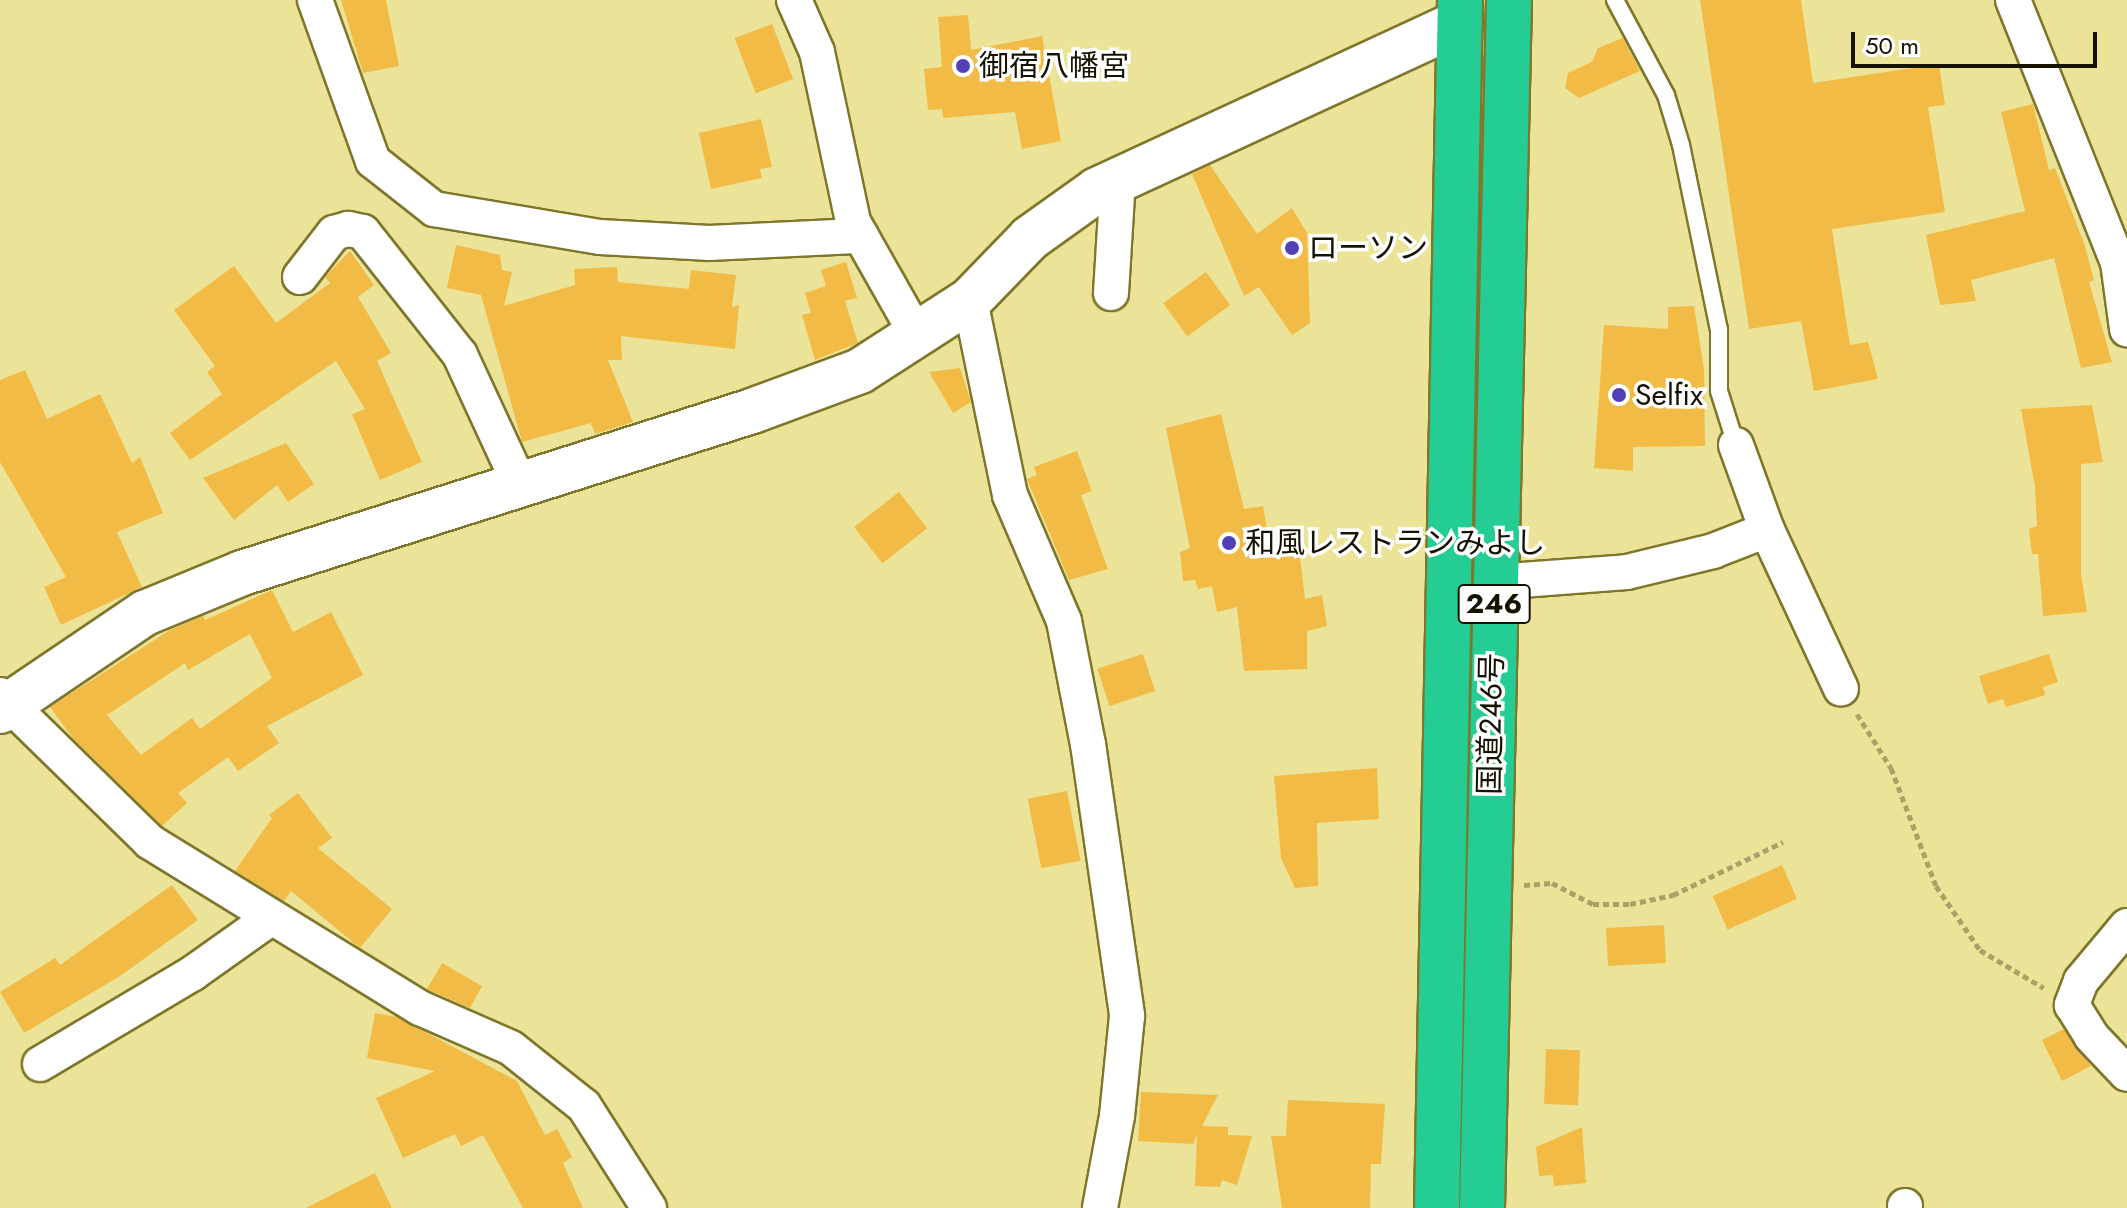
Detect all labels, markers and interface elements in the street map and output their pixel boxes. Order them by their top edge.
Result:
scale bar [1855,16,2101,66]
text: 50 m [1865,28,1919,63]
place label: 御宿八幡宮 [979,48,1129,84]
marker: 御宿八幡宮 [954,57,972,75]
place label: ローソン [1308,230,1428,266]
marker: ローソン [1283,239,1301,257]
place label: Selfix [1635,377,1703,413]
marker: Selfix [1610,386,1628,404]
place label: 和風レストランみよし [1245,525,1545,561]
marker: 和風レストランみよし [1220,534,1238,552]
road number: 246 [1456,580,1532,628]
street label: 国道246号 [1472,653,1510,795]

